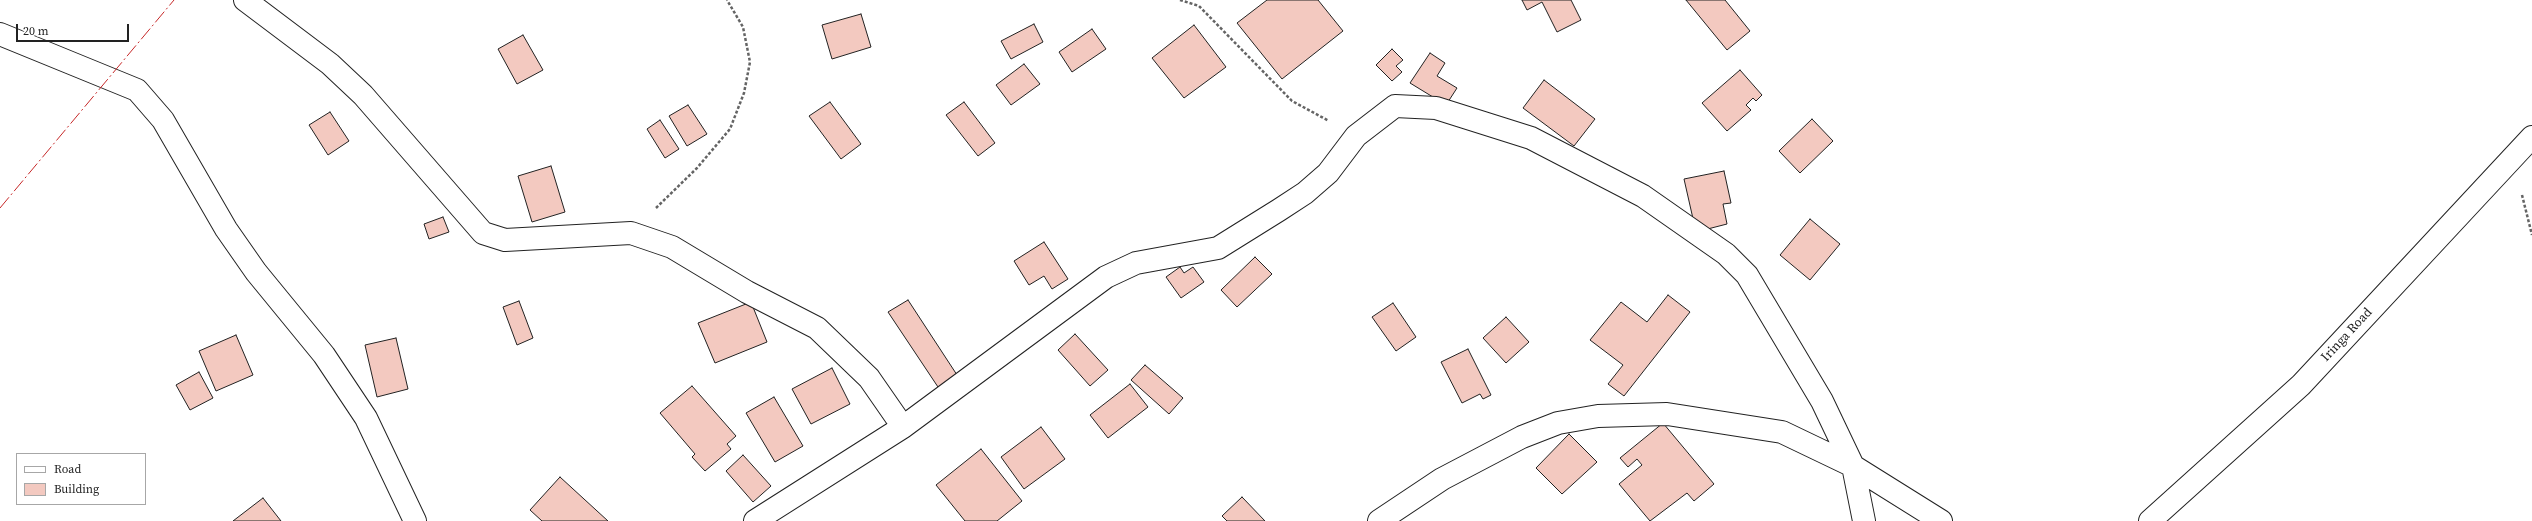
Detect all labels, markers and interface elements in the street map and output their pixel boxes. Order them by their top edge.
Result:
scale bar [18,16,131,42]
text: 20 m [23,23,49,39]
street label: Iringa Road [2318,305,2376,365]
legend [16,453,146,505]
text: Road [54,461,81,477]
text: Building [54,481,99,497]

